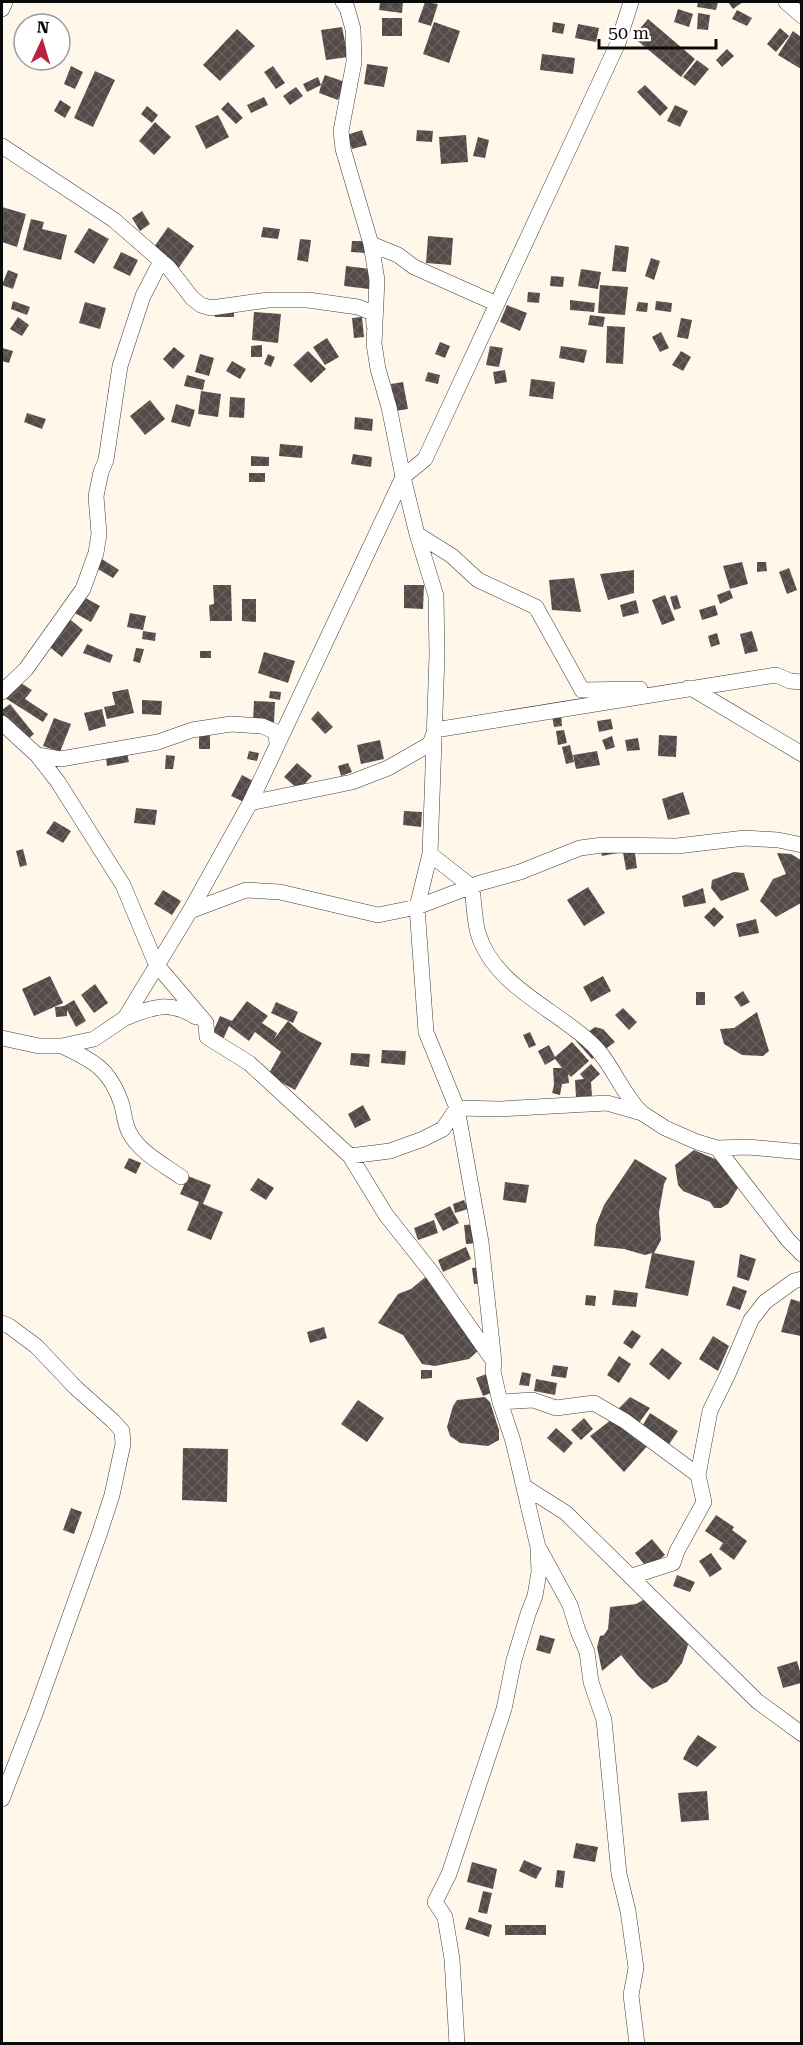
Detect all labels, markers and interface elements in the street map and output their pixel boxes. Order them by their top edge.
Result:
north arrow [12,12,72,72]
scale bar [599,12,716,50]
text: N [36,18,50,37]
text: 50 m [608,22,649,43]

